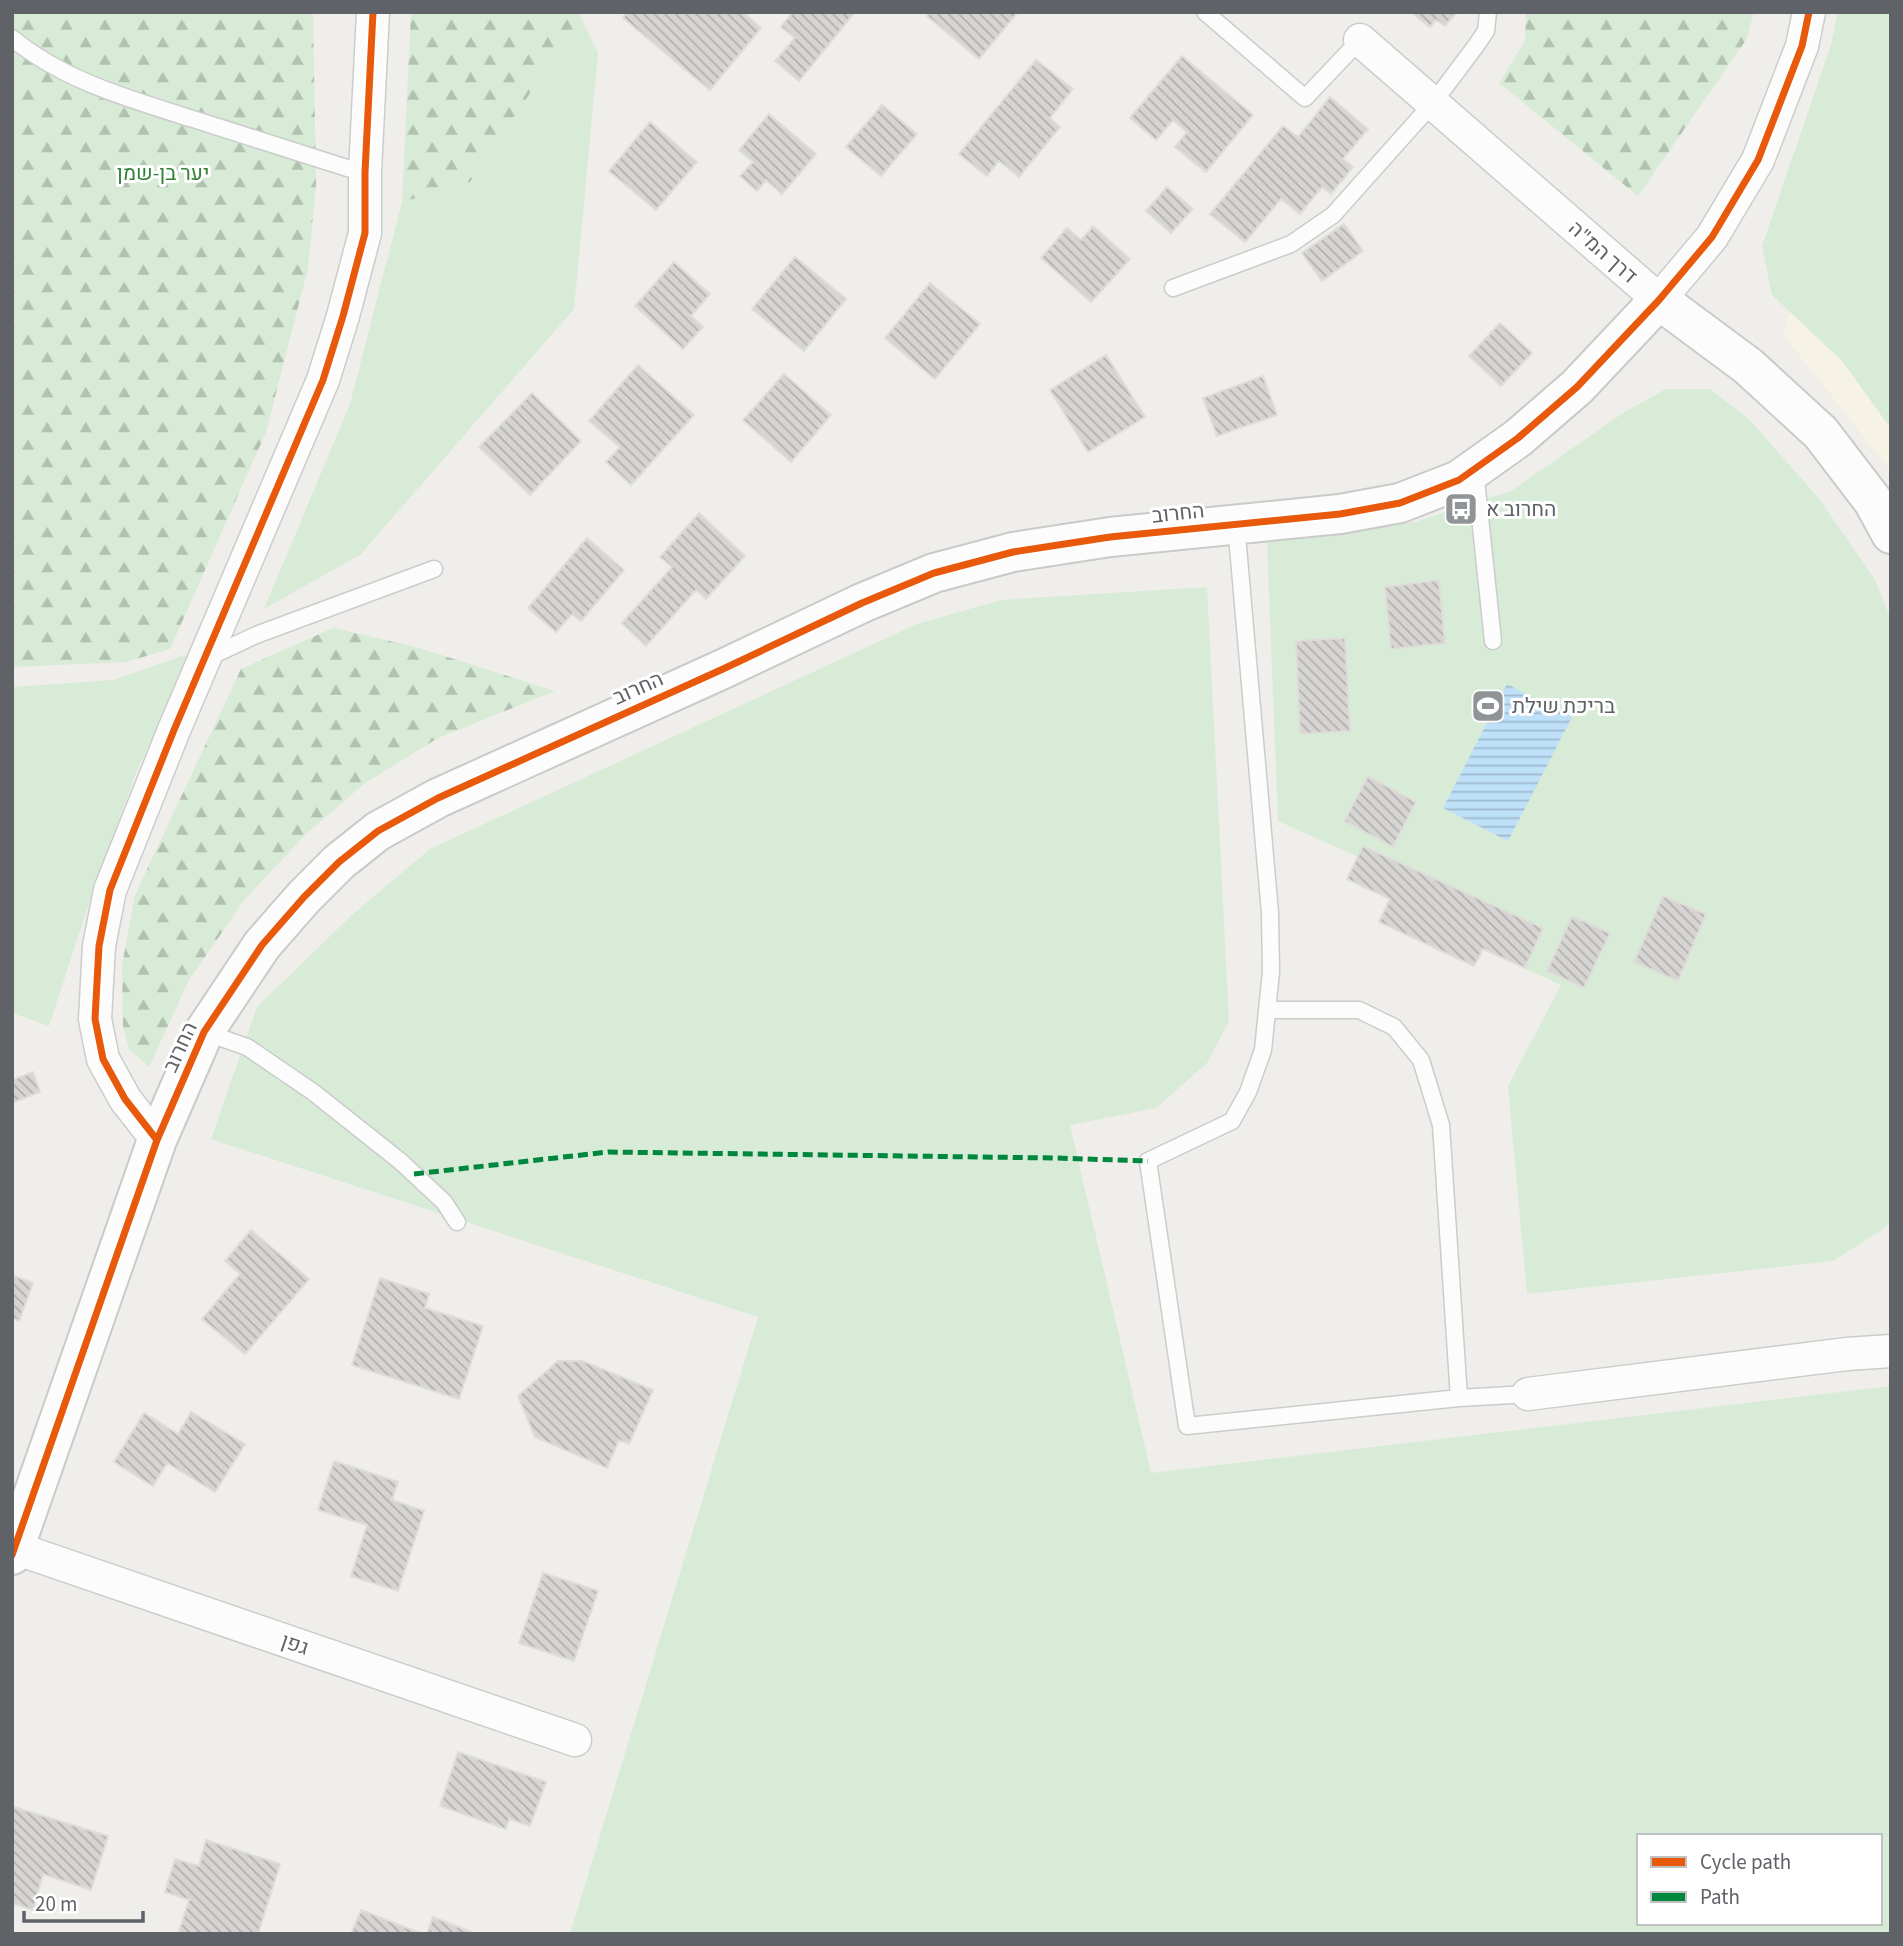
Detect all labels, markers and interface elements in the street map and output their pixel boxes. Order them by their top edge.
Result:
park label: יער בן-שמן [117,158,209,188]
street label: דרך המ"ה [1562,214,1644,291]
bus stop icon: החרוב א [1442,490,1480,528]
place label: החרוב א [1486,494,1556,524]
street label: החרוב [1150,495,1206,531]
street label: החרוב [608,664,668,712]
sports icon: בריכת שילת [1469,687,1507,725]
place label: בריכת שילת [1512,691,1615,721]
street label: החרוב [155,1017,205,1077]
street label: גפן [277,1625,313,1663]
legend [1637,1834,1882,1925]
text: Cycle path [1700,1847,1791,1877]
scale bar [24,1880,144,1924]
text: Path [1700,1882,1740,1912]
text: 20 m [35,1889,77,1919]

